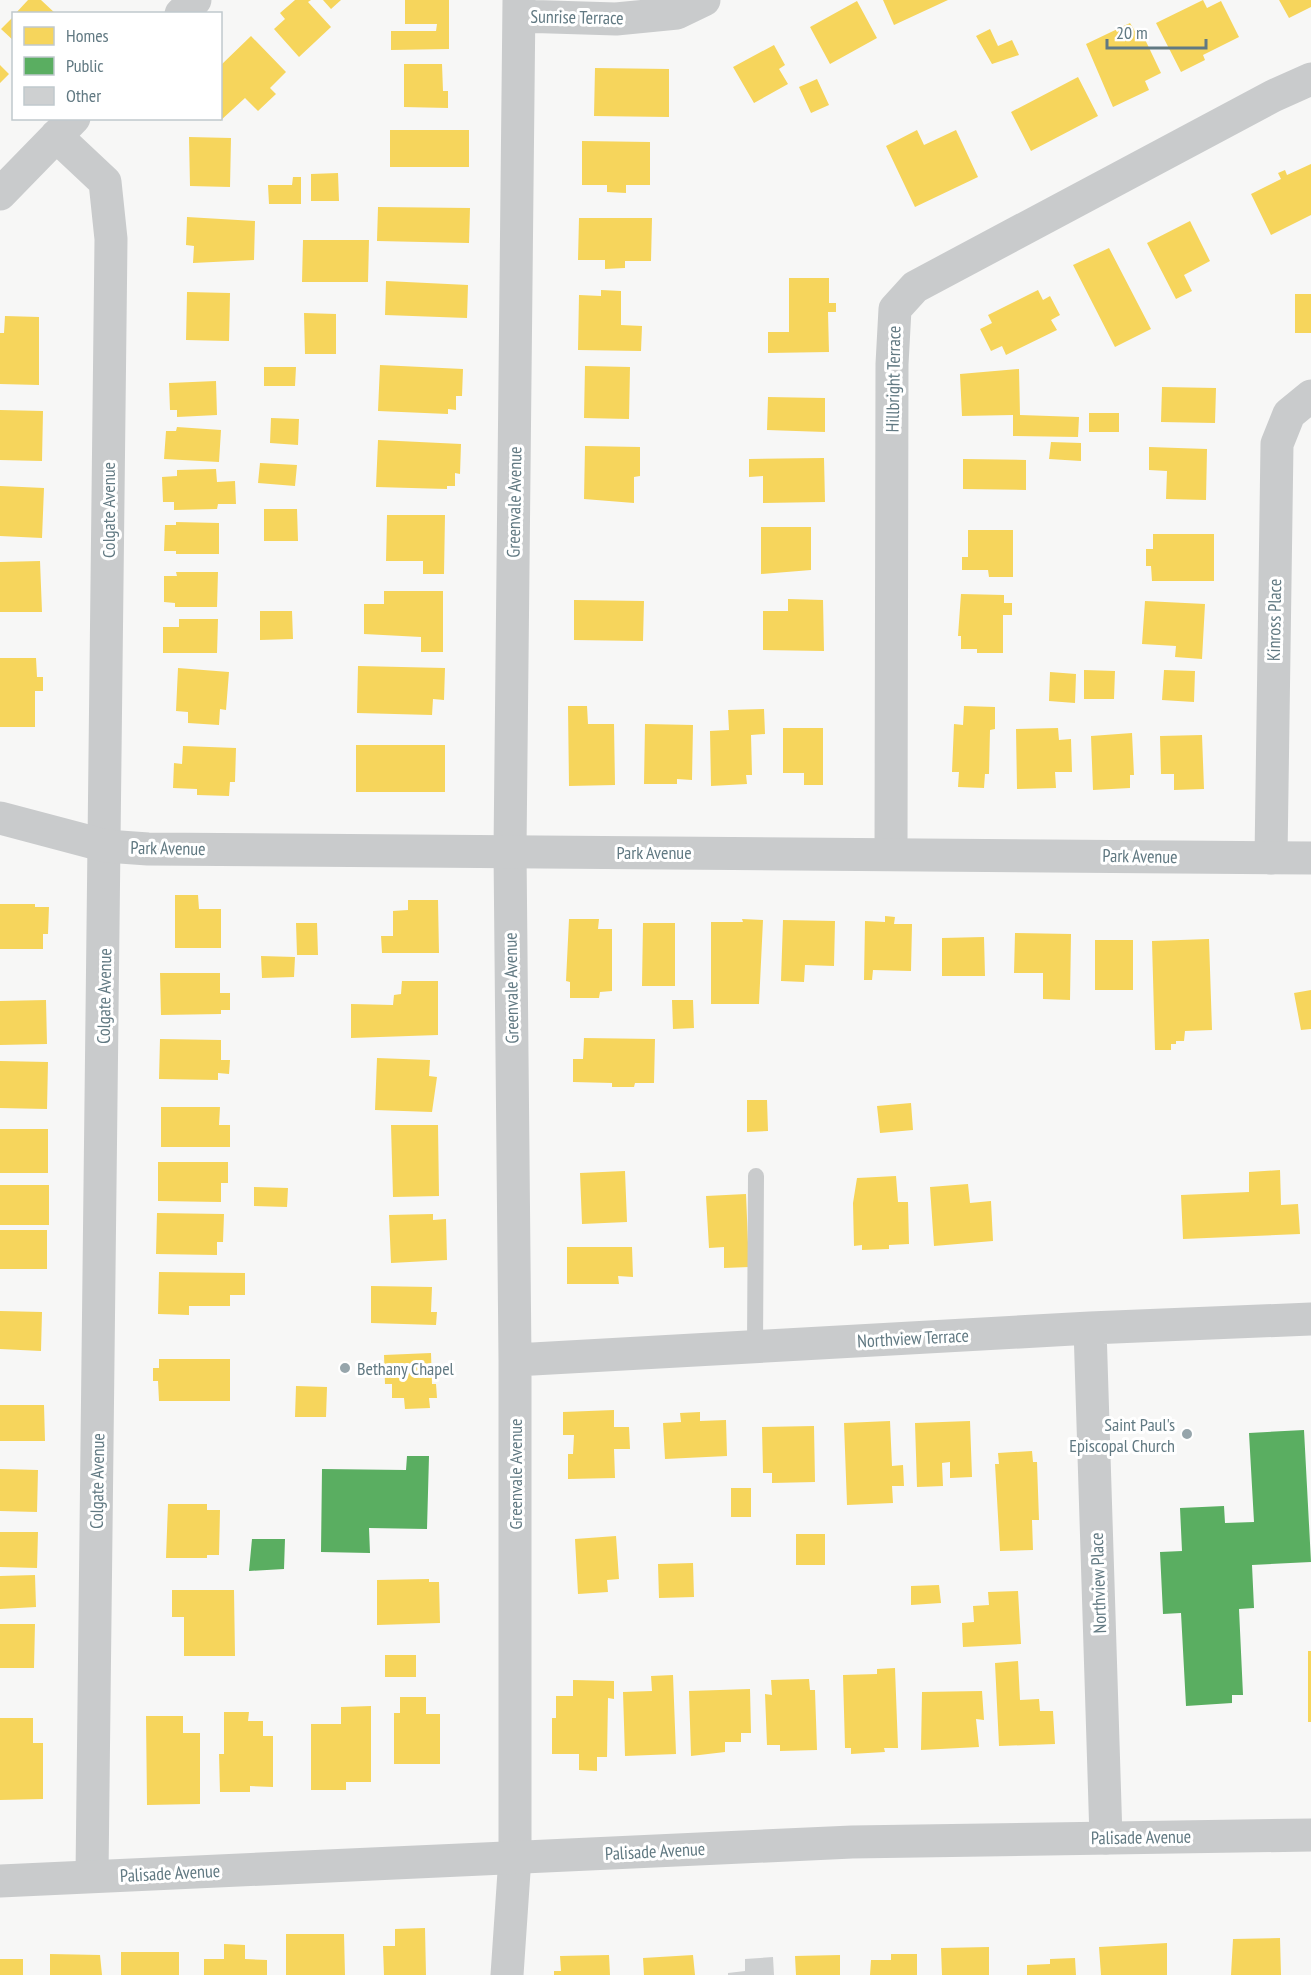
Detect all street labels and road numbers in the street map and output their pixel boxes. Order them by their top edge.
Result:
street label: Sunrise Terrace [530,5,624,29]
street label: Hillbright Terrace [881,325,905,433]
street label: Greenvale Avenue [502,446,526,558]
street label: Colgate Avenue [97,462,120,558]
street label: Kinross Place [1262,579,1286,661]
street label: Park Avenue [130,836,206,860]
street label: Park Avenue [616,841,692,864]
street label: Park Avenue [1102,844,1178,868]
street label: Greenvale Avenue [499,932,523,1044]
street label: Colgate Avenue [92,948,116,1044]
street label: Northview Terrace [857,1324,969,1352]
street label: Greenvale Avenue [504,1418,527,1530]
street label: Colgate Avenue [85,1433,109,1529]
street label: Northview Place [1085,1532,1111,1634]
street label: Palisade Avenue [1091,1825,1191,1849]
street label: Palisade Avenue [604,1837,706,1865]
street label: Palisade Avenue [119,1859,221,1887]

